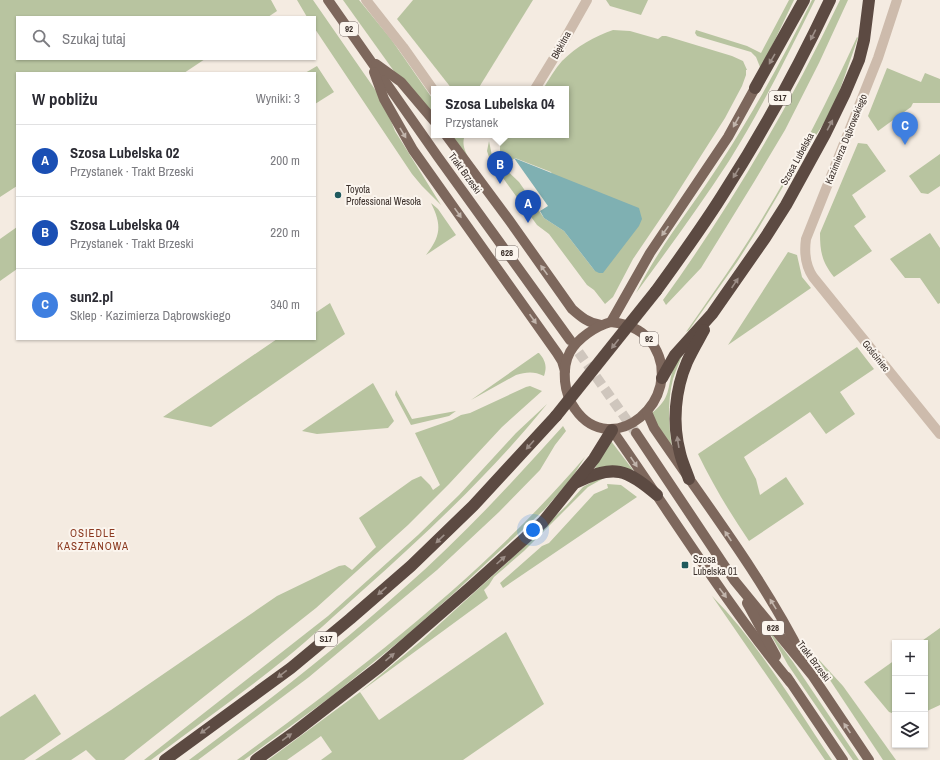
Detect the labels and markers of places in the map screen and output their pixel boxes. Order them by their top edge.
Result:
pin: C [892,112,918,145]
pin: B [487,151,513,184]
place label: Toyota Professional Wesoła [346,183,421,208]
marker: Toyota Professional Wesoła [333,190,343,200]
pin: A [515,190,541,223]
place label: Szosa Lubelska 01 [693,553,738,578]
marker: Szosa Lubelska 01 [680,560,690,570]

